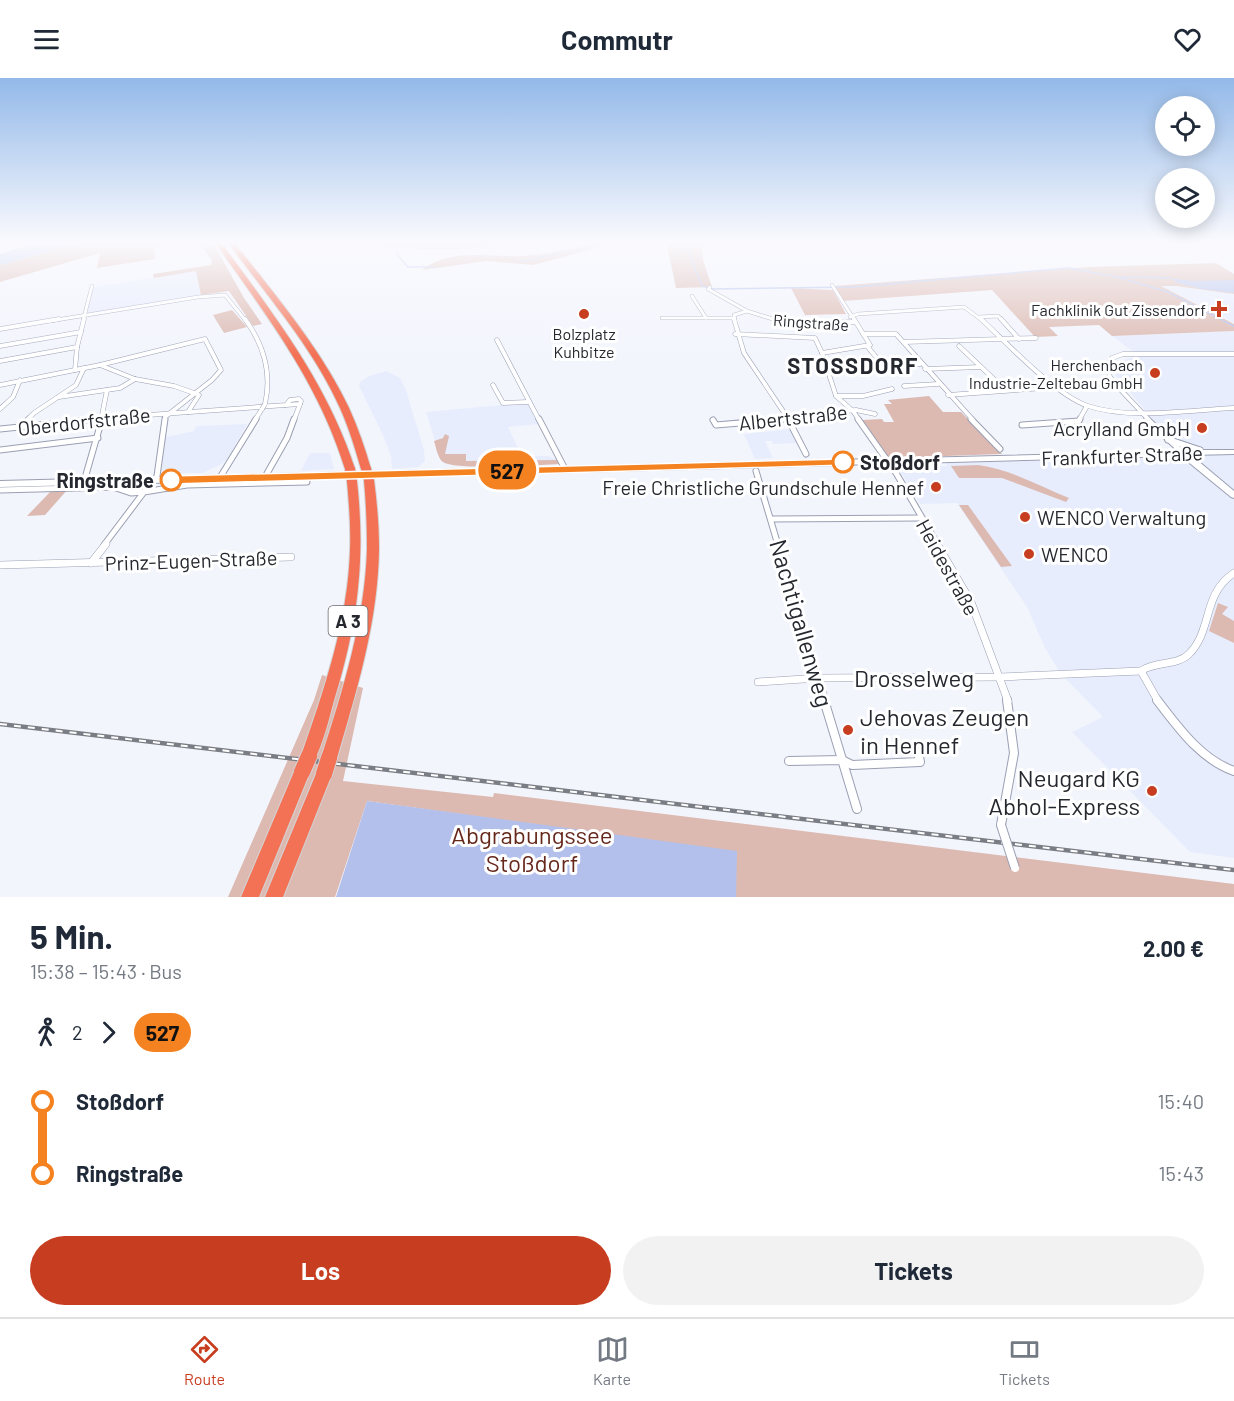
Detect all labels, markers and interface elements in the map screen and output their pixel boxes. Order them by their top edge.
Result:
icon: menu [30,23,63,56]
text: Commutr [561,23,673,55]
icon: heart [1171,23,1204,56]
map controls [1155,96,1215,228]
button: locate [1155,96,1215,156]
button: layers [1155,168,1215,228]
place label: Fachklinik Gut Zissendorf [1031,300,1206,319]
marker: Fachklinik Gut Zissendorf [1210,300,1228,318]
marker: Bolzplatz Kuhbitze [577,307,591,321]
street label: Ringstraße [773,310,849,334]
place label: Bolzplatz Kuhbitze [552,324,616,361]
district label: STOSSDORF [787,352,919,378]
place label: Herchenbach Industrie-Zeltebau GmbH [969,355,1143,392]
marker: Herchenbach Industrie-Zeltebau GmbH [1148,366,1162,380]
street label: Albertstraße [737,399,849,435]
street label: Oberdorfstraße [16,402,152,440]
place label: Acrylland GmbH [1053,416,1190,440]
marker: Acrylland GmbH [1195,421,1209,435]
street label: Frankfurter Straße [1041,440,1203,470]
line badge: 527 [472,450,542,490]
place label: Stoßdorf [860,450,940,474]
marker: Stoßdorf [832,451,854,473]
text: 527 [490,458,524,483]
place label: Ringstraße [57,468,154,492]
marker: Ringstraße [160,469,182,491]
place label: Freie Christliche Grundschule Hennef [602,475,924,499]
marker: Freie Christliche Grundschule Hennef [929,480,943,494]
place label: WENCO Verwaltung [1037,505,1206,529]
marker: WENCO Verwaltung [1018,510,1032,524]
street label: Heidestraße [912,515,984,619]
street label: Nachtigallenweg [764,536,840,710]
place label: WENCO [1041,542,1108,566]
street label: Prinz-Eugen-Straße [104,545,278,575]
marker: WENCO [1022,547,1036,561]
road number: A 3 [328,606,368,636]
street label: Drosselweg [854,663,974,692]
place label: Jehovas Zeugen in Hennef [860,702,1029,759]
marker: Jehovas Zeugen in Hennef [841,723,855,737]
place label: Neugard KG Abhol-Express [988,763,1140,820]
marker: Neugard KG Abhol-Express [1145,784,1159,798]
park label: Abgrabungssee Stoßdorf [451,820,613,877]
text: 5 Min. [30,916,113,956]
text: 2.00 € [1143,935,1204,961]
text: 15:38 – 15:43 · Bus [30,959,182,983]
icon: walk [30,1016,63,1049]
icon: forward [92,1016,125,1049]
text: 2 [72,1020,83,1044]
text: 527 [146,1020,179,1045]
text: Stoßdorf [76,1088,164,1114]
text: 15:40 [1158,1089,1204,1113]
text: Ringstraße [76,1160,183,1186]
text: 15:43 [1159,1161,1204,1185]
button: Los [30,1236,611,1305]
button: Tickets [623,1236,1204,1305]
tab: Route [184,1333,225,1388]
tab: Karte [593,1333,631,1388]
tab: Tickets [999,1333,1050,1388]

